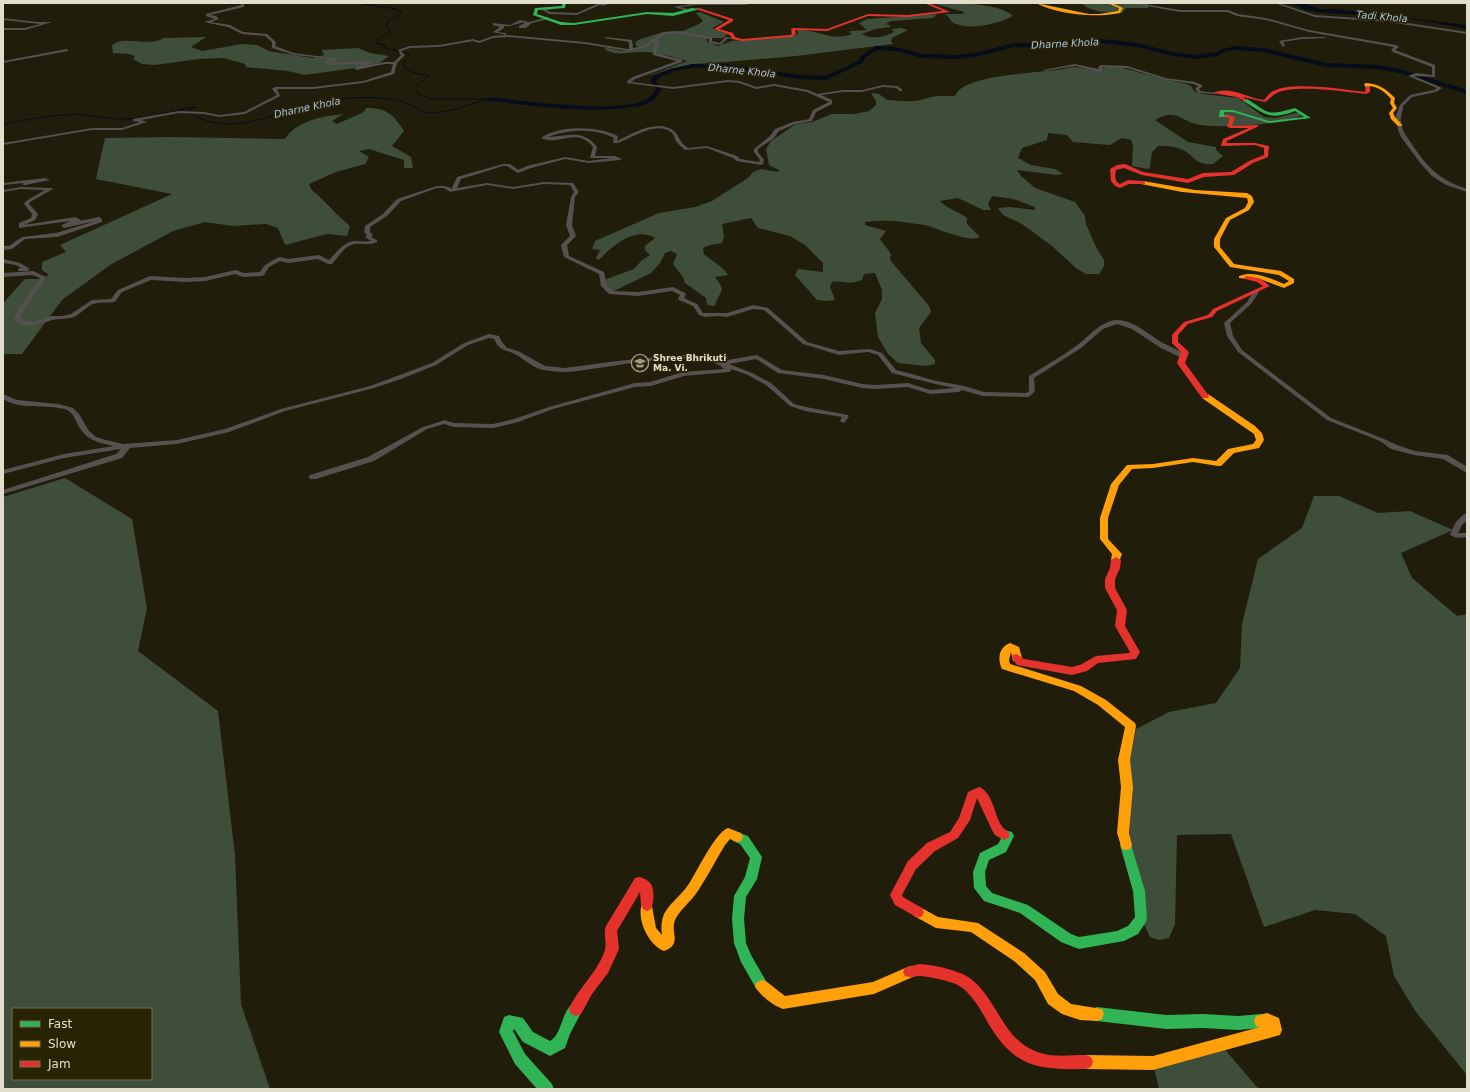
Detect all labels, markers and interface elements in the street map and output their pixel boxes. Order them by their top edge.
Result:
water label: Tadi Khola [1356,9,1408,24]
water label: Dharne Khola [1031,36,1099,51]
water label: Dharne Khola [708,61,776,80]
water label: Dharne Khola [273,95,341,120]
school or university icon: Shree Bhrikuti Ma. Vi. [630,353,650,373]
place label: Shree Bhrikuti Ma. Vi. [653,353,726,373]
legend [12,1008,152,1080]
text: Fast [48,1017,72,1031]
text: Slow [48,1037,76,1051]
text: Jam [47,1057,71,1071]

